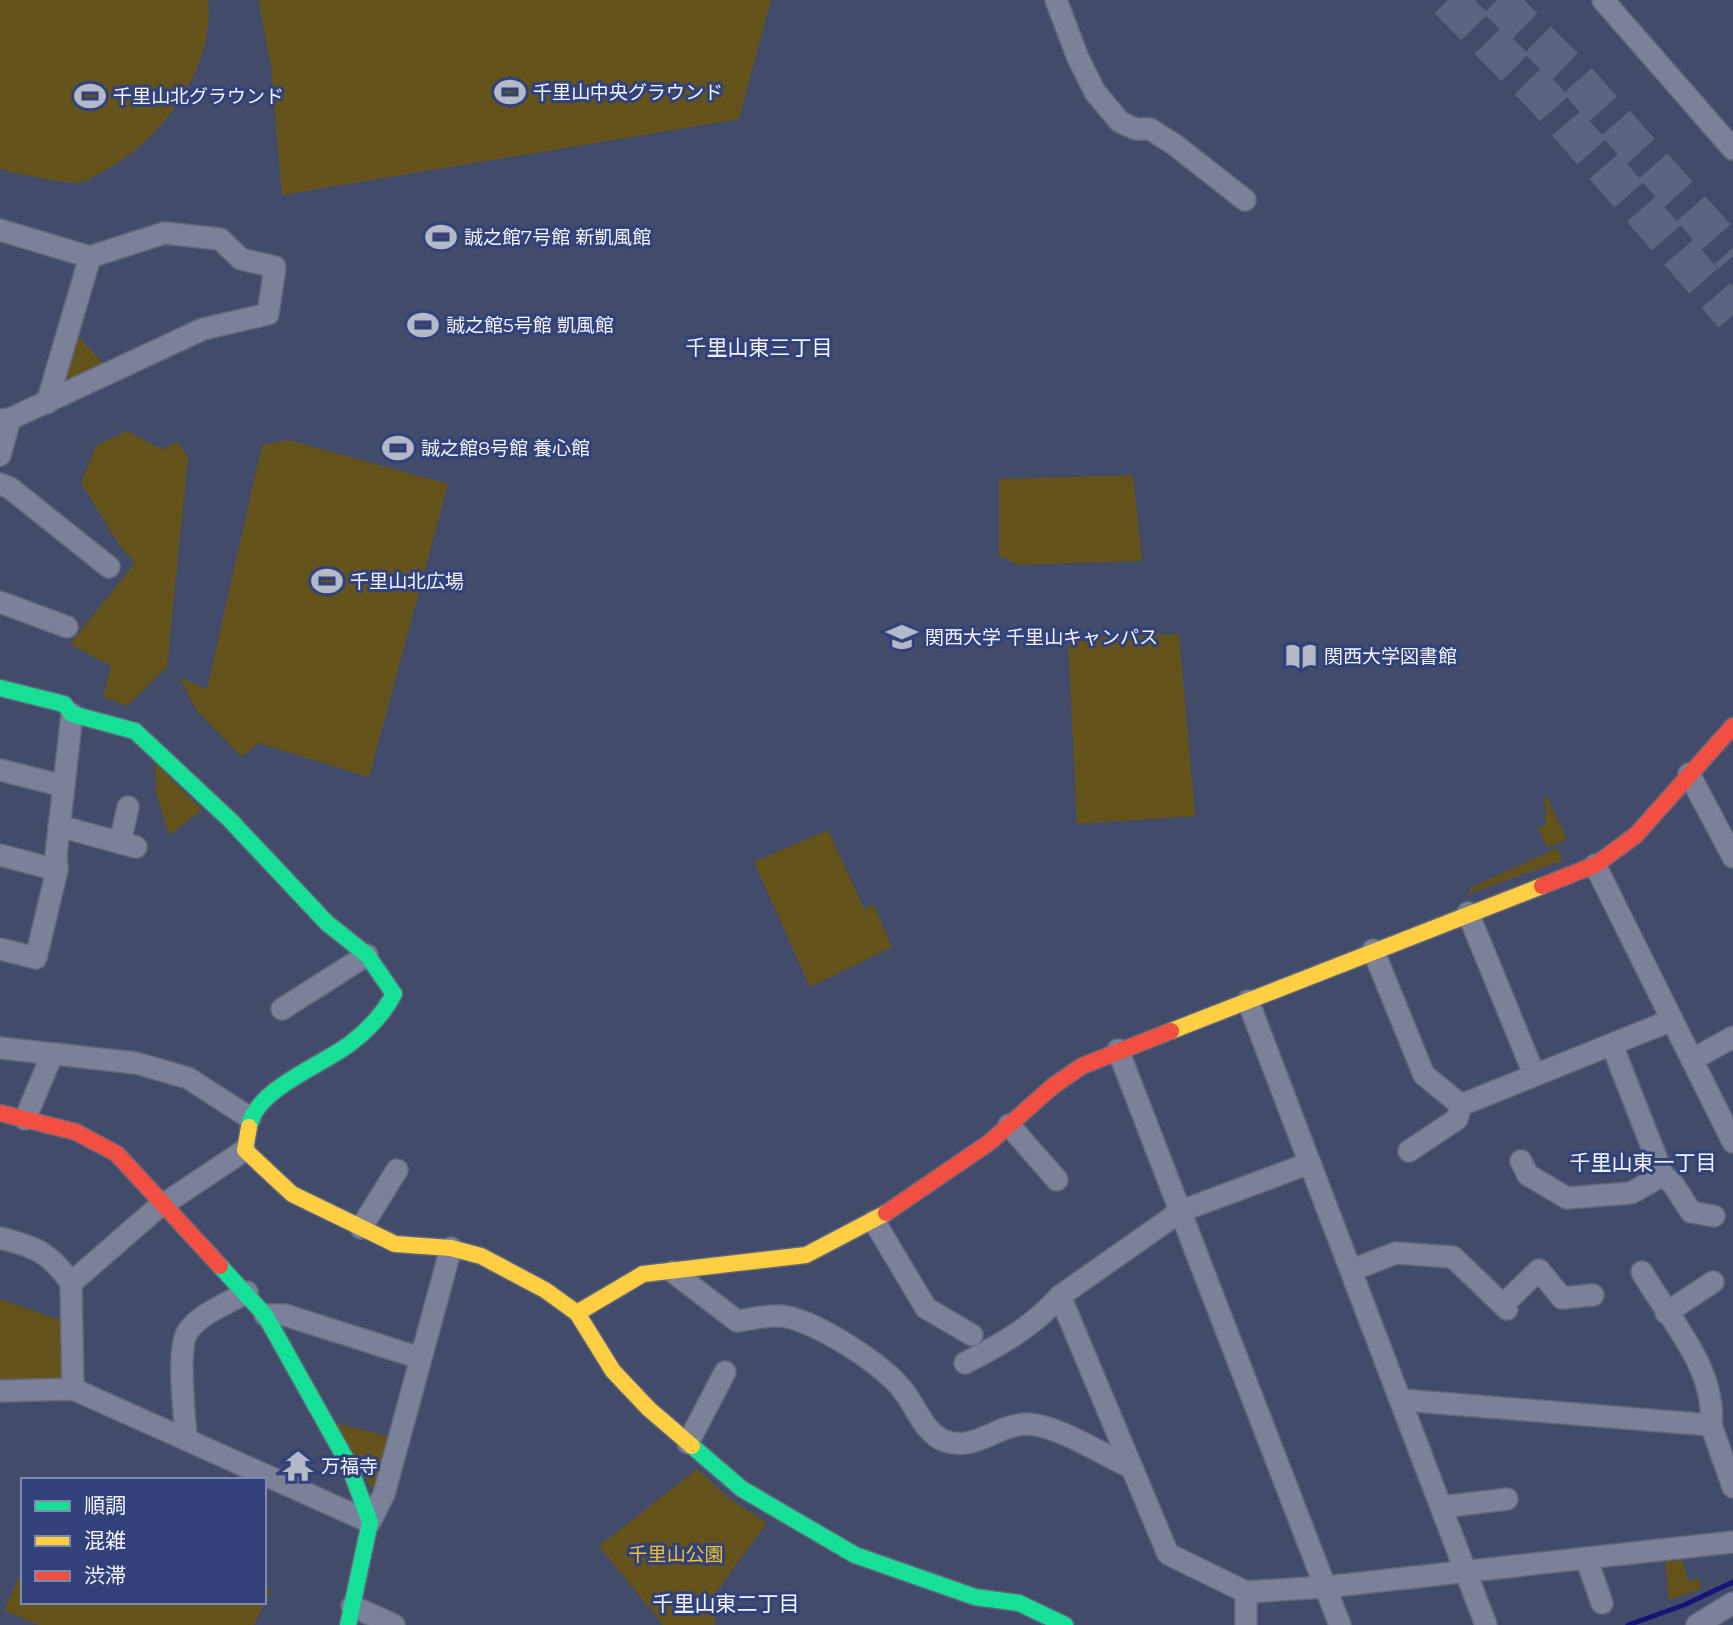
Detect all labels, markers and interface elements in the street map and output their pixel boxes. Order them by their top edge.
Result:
sports icon: 千里山中央グラウンド [493,75,527,109]
sports icon: 千里山北グラウンド [73,79,107,113]
place label: 千里山中央グラウンド [533,81,723,104]
place label: 千里山北グラウンド [113,85,284,108]
sports icon: 誠之館7号館 新凱風館 [424,220,458,254]
place label: 誠之館7号館 新凱風館 [464,226,651,249]
sports icon: 誠之館5号館 凱風館 [406,308,440,342]
place label: 誠之館5号館 凱風館 [446,314,614,337]
district label: 千里山東三丁目 [686,335,833,360]
sports icon: 誠之館8号館 養心館 [381,431,415,465]
place label: 誠之館8号館 養心館 [421,437,590,460]
sports icon: 千里山北広場 [310,564,344,598]
place label: 千里山北広場 [350,570,464,593]
school or university icon: 関西大学 千里山キャンパス [885,620,919,654]
place label: 関西大学 千里山キャンパス [925,626,1158,649]
library icon: 関西大学図書館 [1284,639,1318,673]
place label: 関西大学図書館 [1324,645,1457,668]
district label: 千里山東一丁目 [1570,1150,1717,1175]
temple icon: 万福寺 [281,1449,315,1483]
place label: 万福寺 [321,1455,378,1478]
legend [21,1478,266,1604]
text: 順調 [84,1493,126,1518]
text: 混雑 [84,1528,126,1553]
park label: 千里山公園 [628,1543,724,1566]
text: 渋滞 [84,1563,126,1588]
district label: 千里山東二丁目 [653,1591,800,1616]

